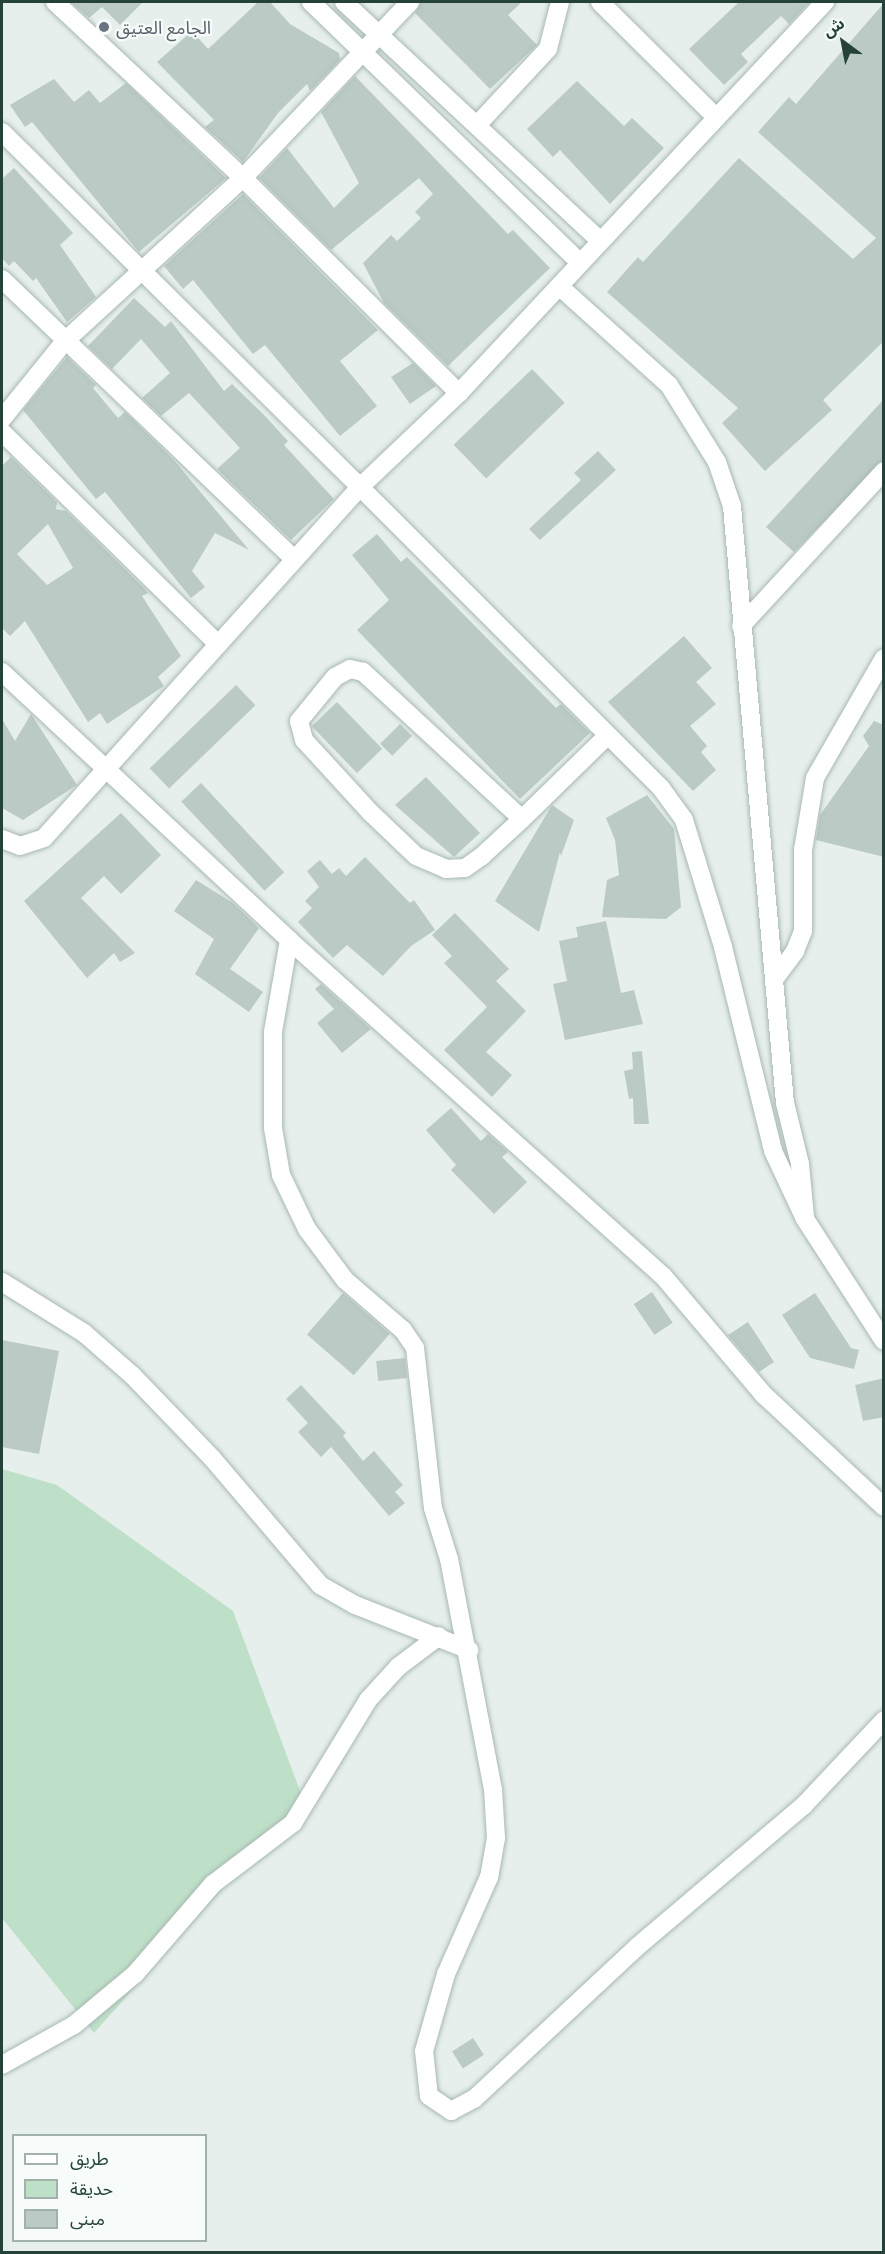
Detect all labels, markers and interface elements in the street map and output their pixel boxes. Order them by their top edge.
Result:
north arrow [813,12,873,72]
text: ش [819,13,848,40]
place label: الجامع العتيق [116,16,211,38]
marker: الجامع العتيق [97,20,111,34]
legend [12,2134,207,2242]
text: طريق [70,2148,109,2168]
text: حديقة [70,2178,113,2198]
text: مبنى [70,2208,105,2228]

